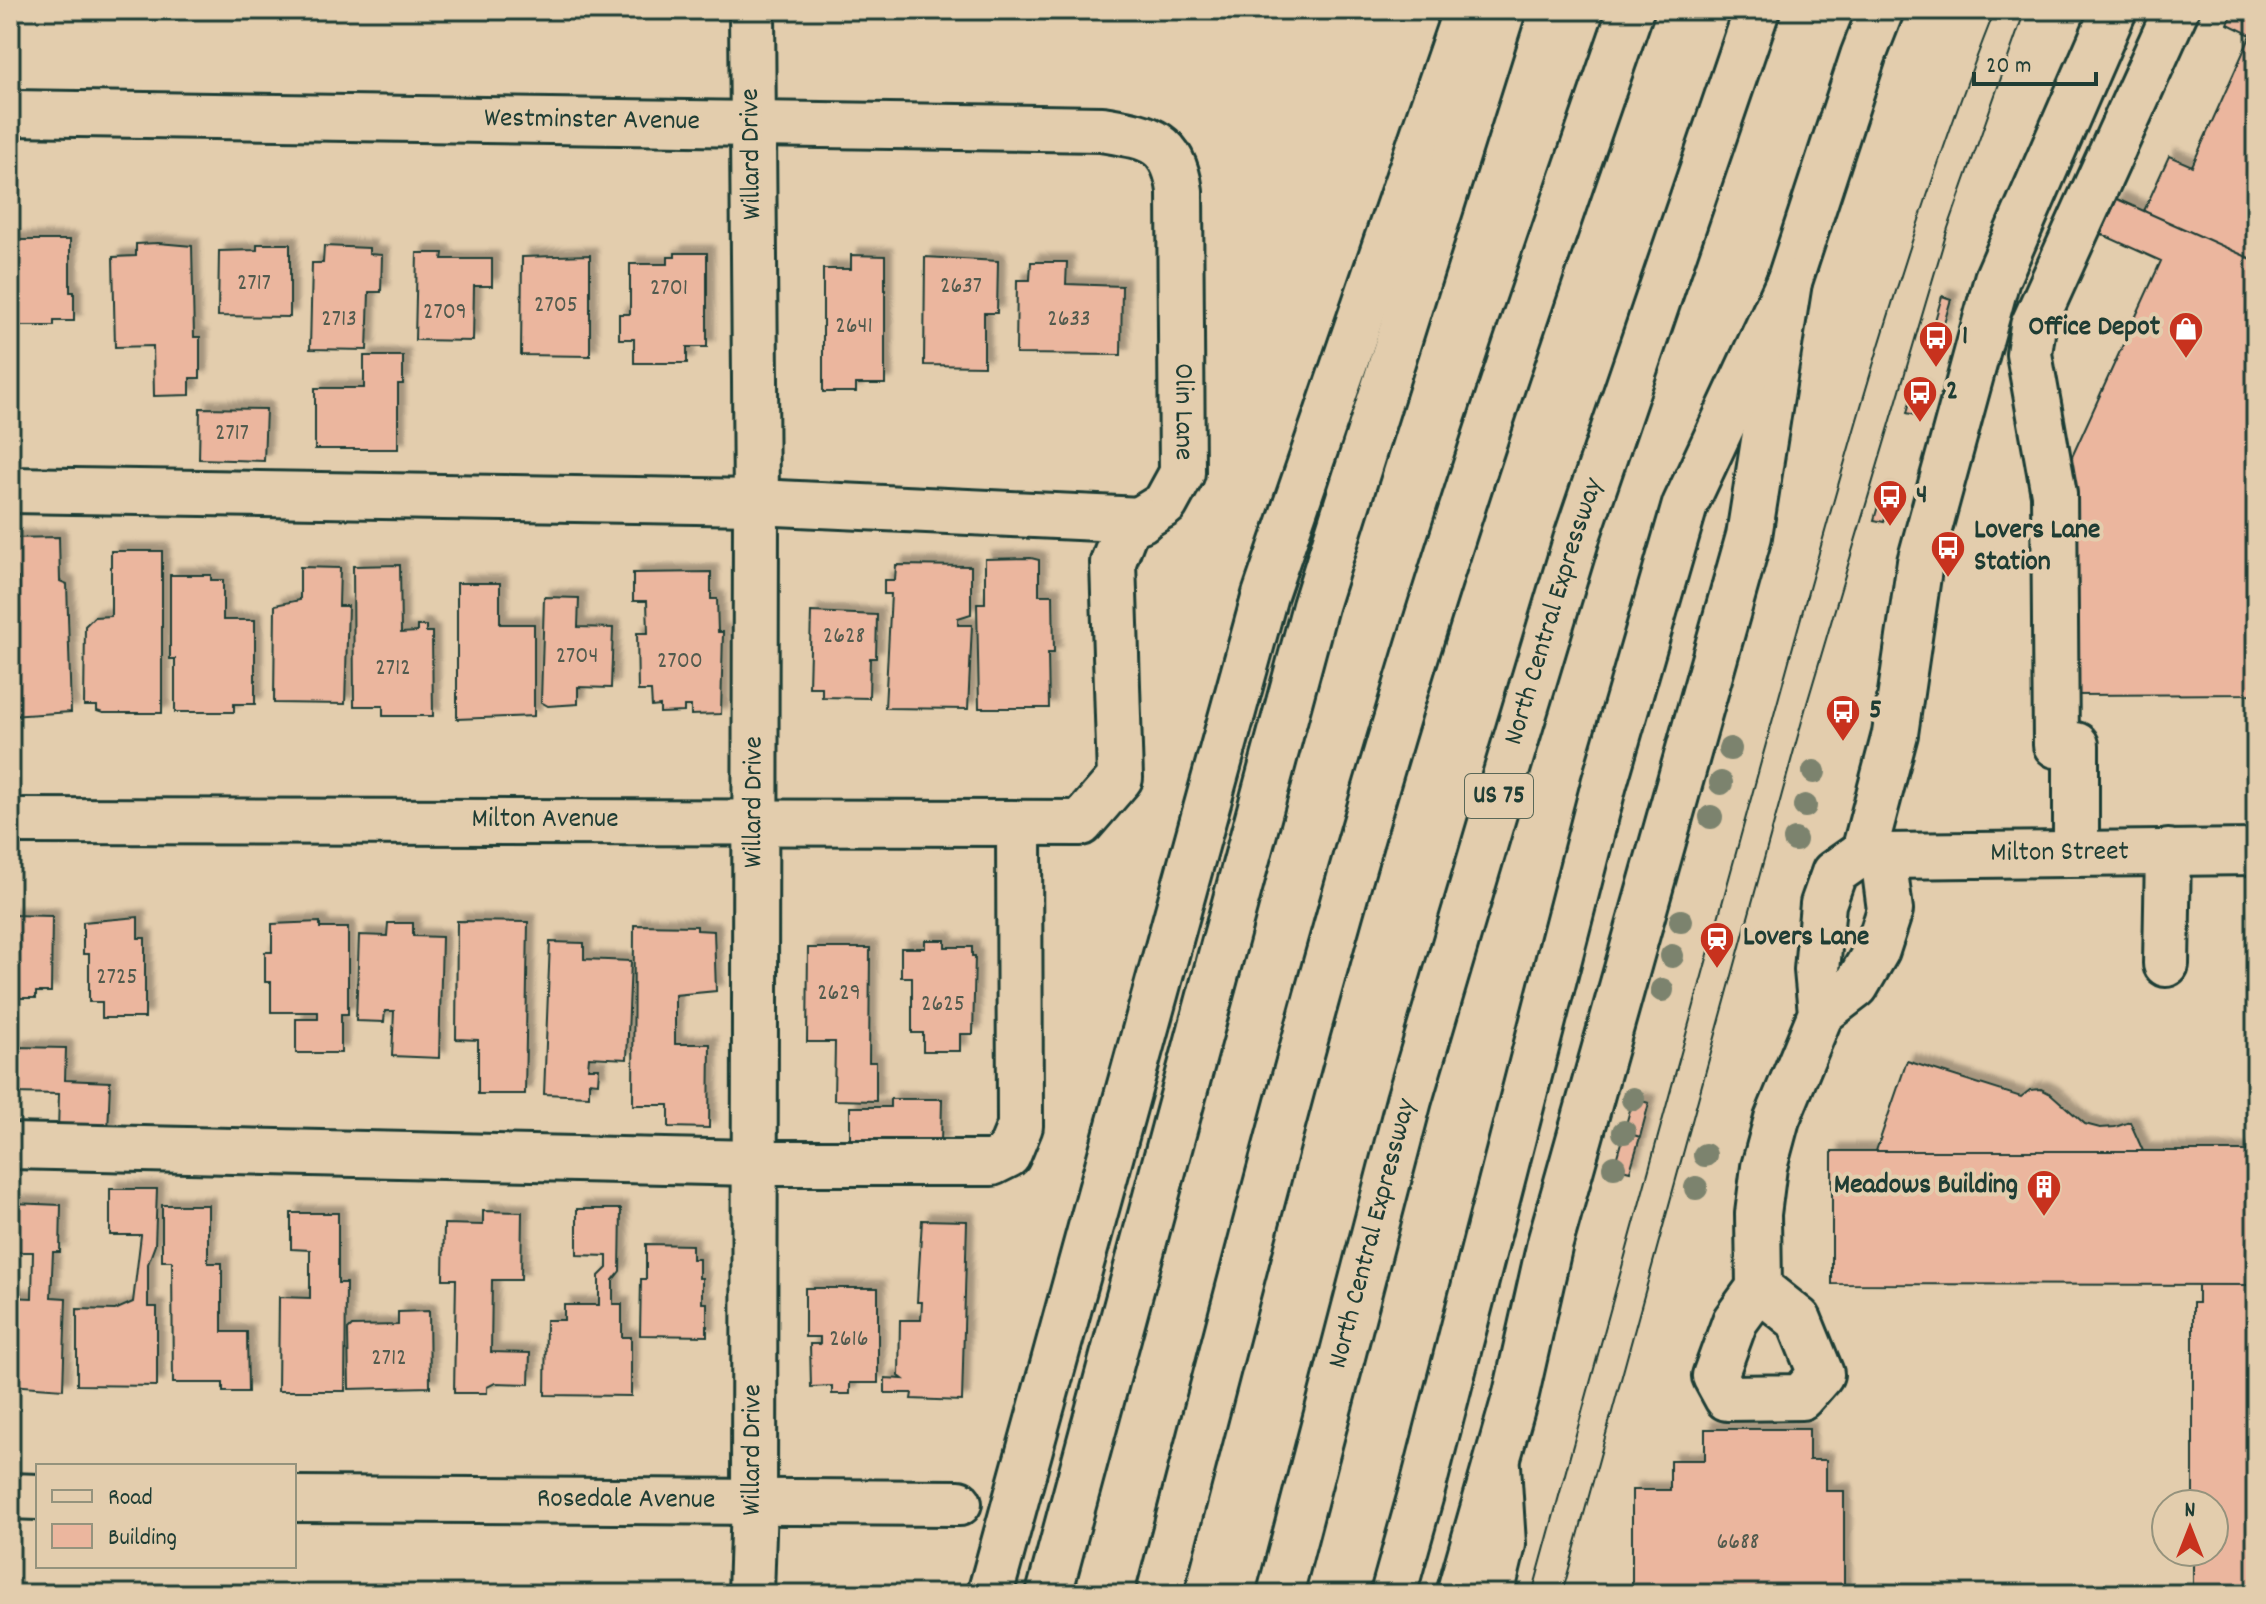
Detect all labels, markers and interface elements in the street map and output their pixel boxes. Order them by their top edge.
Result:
scale bar [1974,36,2096,86]
text: 20 m [1986,50,2032,84]
street label: Willard Drive [732,88,774,220]
street label: Westminster Avenue [484,100,700,143]
house number: 2717 [237,267,271,301]
house number: 2637 [940,270,982,304]
house number: 2701 [650,272,688,306]
house number: 2705 [534,289,578,323]
house number: 2709 [423,296,467,330]
house number: 2713 [321,303,357,337]
house number: 2633 [1047,303,1091,337]
place label: Office Depot [2028,309,2161,349]
house number: 2641 [835,310,873,344]
shop icon: Office Depot [2167,310,2205,360]
place label: 1 [1962,318,1968,358]
bus stop icon: 1 [1917,319,1955,369]
street label: Olin Lane [1161,363,1202,460]
place label: 2 [1946,373,1958,413]
bus stop icon: 2 [1901,374,1939,424]
house number: 2717 [215,417,249,451]
street label: North Central Expressway [1495,473,1616,750]
place label: 4 [1916,477,1928,517]
bus stop icon: 4 [1871,478,1909,528]
place label: Lovers Lane Station [1974,512,2100,584]
bus stop icon: Lovers Lane Station [1929,529,1967,579]
house number: 2628 [823,620,865,654]
house number: 2704 [556,640,598,674]
house number: 2700 [657,645,703,679]
house number: 2712 [375,652,411,686]
place label: 5 [1869,692,1882,732]
bus stop icon: 5 [1824,693,1862,743]
street label: Willard Drive [735,736,776,868]
road number: US 75 [1465,774,1533,818]
street label: Milton Avenue [472,801,618,841]
street label: Milton Street [1990,833,2129,875]
place label: Lovers Lane [1743,919,1869,959]
station icon: Lovers Lane [1698,920,1736,970]
house number: 2725 [96,961,138,995]
house number: 2629 [817,977,861,1011]
house number: 2625 [921,988,965,1022]
street label: North Central Expressway [1320,1094,1429,1373]
place label: Meadows Building [1834,1167,2018,1207]
building icon: Meadows Building [2025,1168,2063,1218]
house number: 2616 [829,1323,869,1357]
house number: 2712 [371,1342,407,1376]
street label: Willard Drive [734,1384,774,1517]
legend [36,1464,296,1568]
street label: Rosedale Avenue [537,1480,715,1522]
text: Road [108,1482,153,1516]
north arrow [2150,1488,2230,1568]
text: N [2185,1496,2196,1527]
text: Building [108,1522,177,1556]
house number: 6688 [1717,1526,1759,1560]

